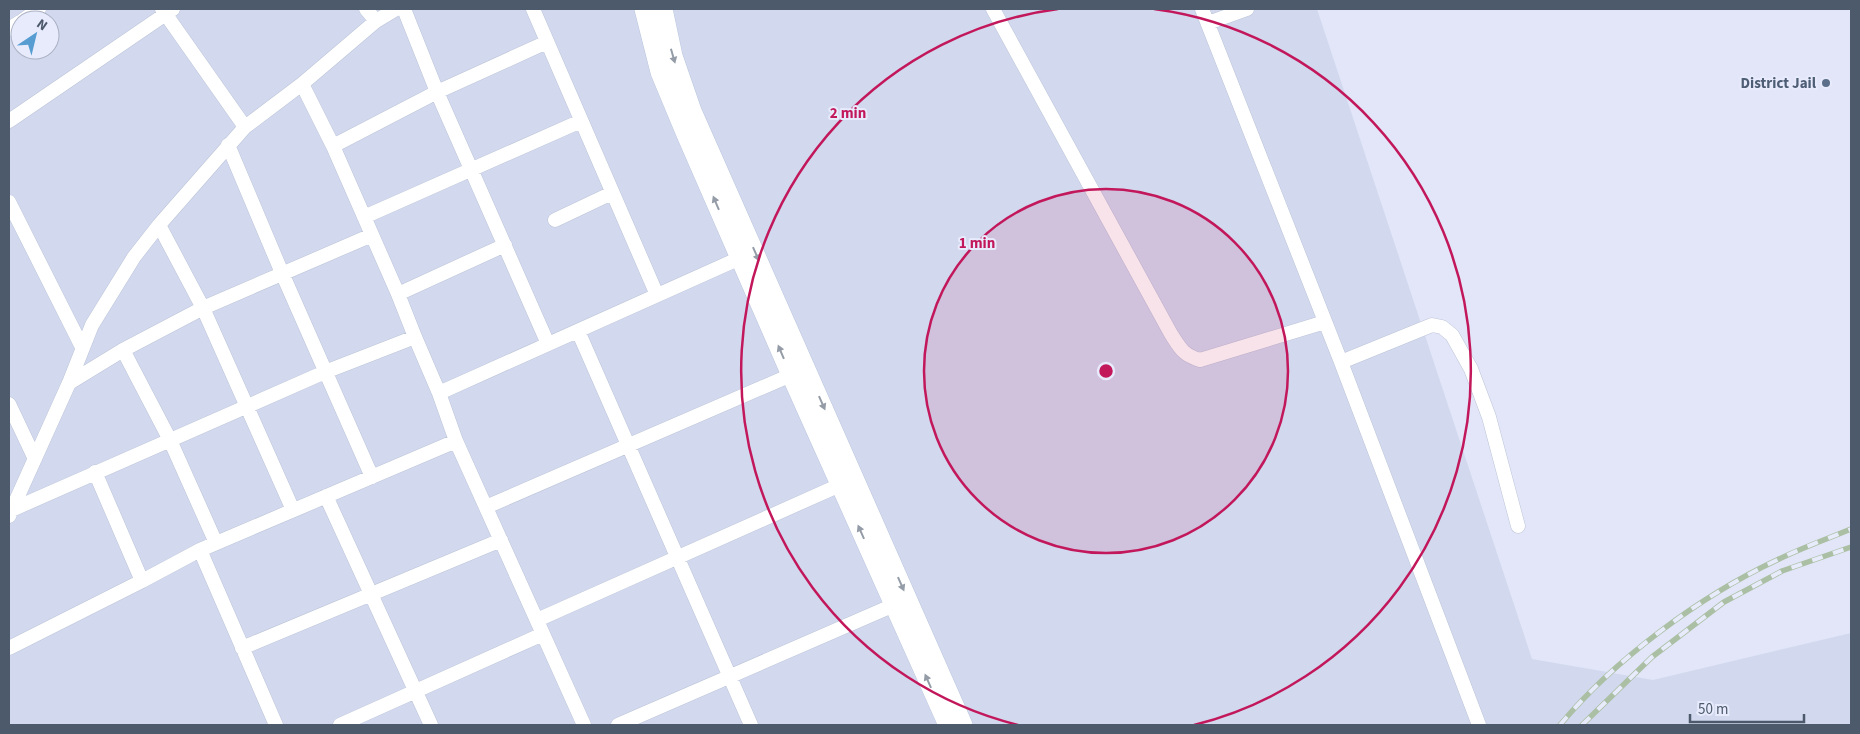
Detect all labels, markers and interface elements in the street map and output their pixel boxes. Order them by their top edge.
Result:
north arrow [10,10,60,60]
text: N [32,14,51,36]
one-way arrow [670,49,678,64]
place label: District Jail [1741,73,1817,94]
marker: District Jail [1820,77,1832,89]
text: 2 min [830,103,866,124]
one-way arrow [712,196,720,210]
text: 1 min [959,233,995,254]
one-way arrow [753,247,761,261]
one-way arrow [776,345,784,359]
centre of rings [1097,362,1115,380]
one-way arrow [818,396,826,410]
one-way arrow [857,525,865,539]
one-way arrow [898,577,906,591]
one-way arrow [923,674,931,688]
scale bar [1690,692,1804,724]
text: 50 m [1698,699,1728,720]

